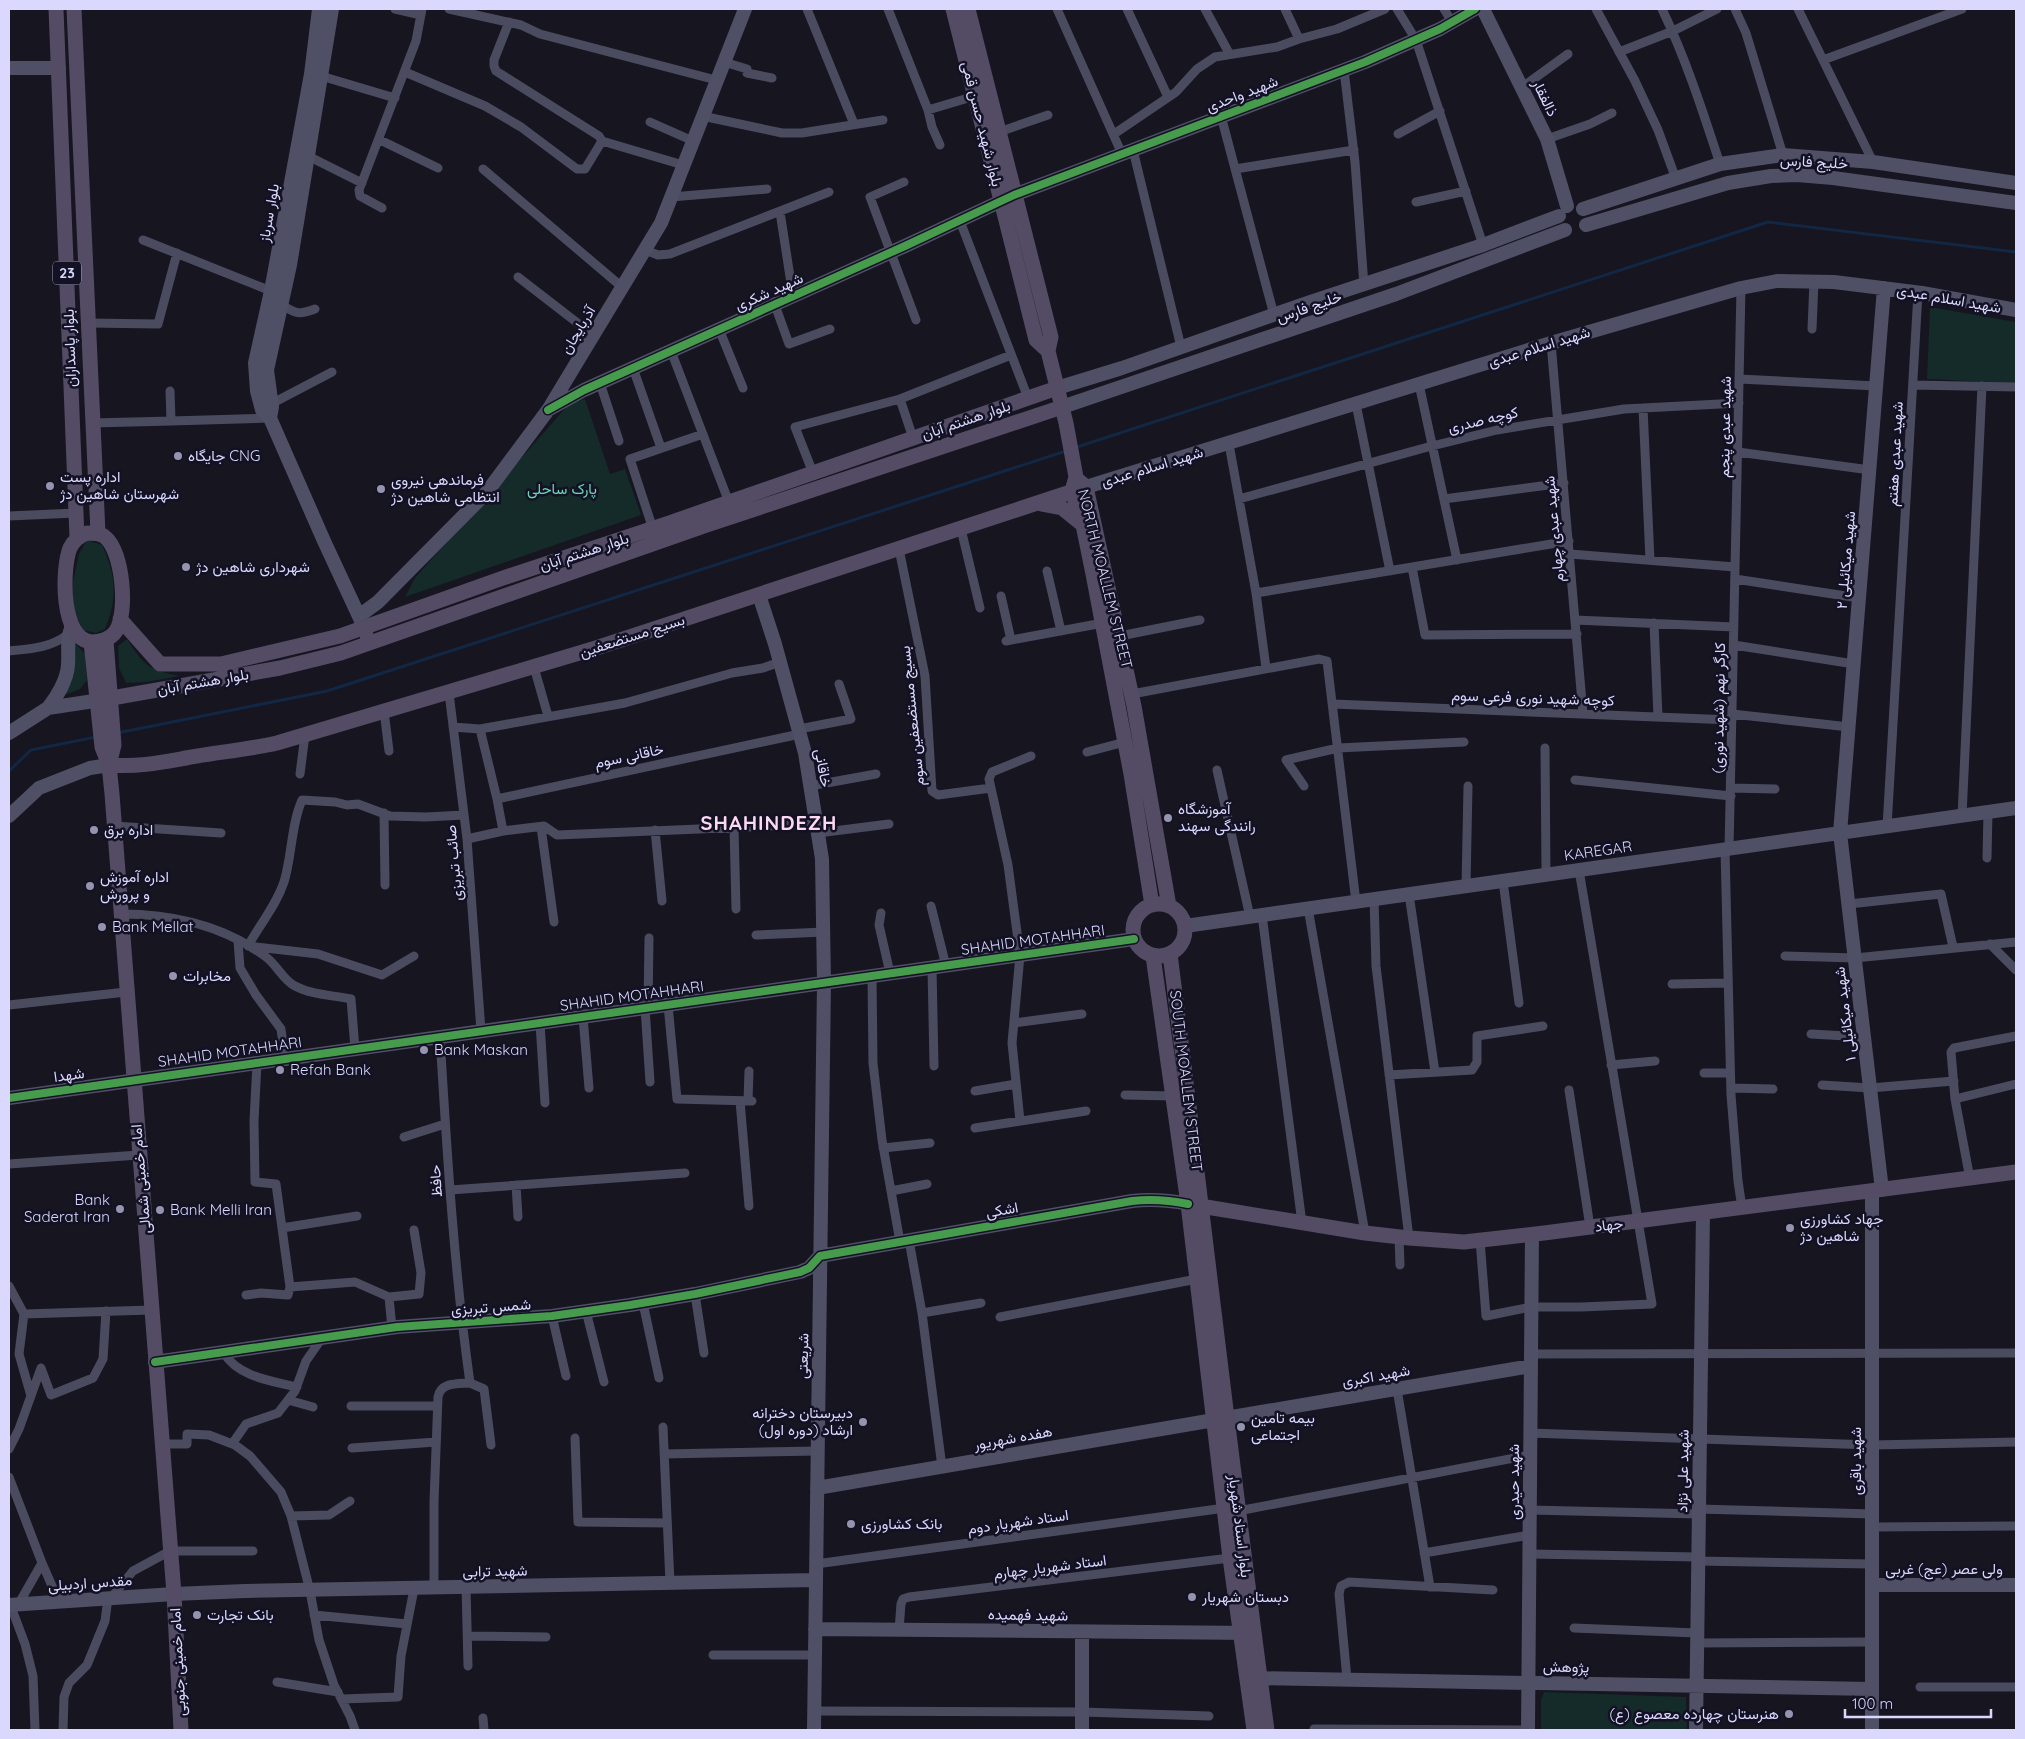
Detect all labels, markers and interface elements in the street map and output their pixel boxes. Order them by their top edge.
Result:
street label: بلوار شهید حسن قمی [957,59,1007,189]
street label: شهید واحدی [1203,71,1281,117]
street label: ذالفقار [1528,75,1563,119]
street label: خلیج فارس [1779,150,1848,175]
street label: بلوار سرباز [254,182,283,245]
road number: 23 [53,262,81,284]
street label: شهید شکری [732,268,806,316]
street label: شهید اسلام عبدی [1895,280,2003,318]
street label: خلیج فارس [1274,286,1345,328]
street label: آذربایجان [556,301,600,357]
street label: بلوار پاسداران [59,309,81,387]
street label: شهید اسلام عبدی [1486,322,1593,372]
street label: شهید عبدی پنجم [1714,376,1736,478]
street label: بلوار هشتم آبان [919,395,1013,445]
street label: شهید عبدی هفتم [1882,401,1908,507]
street label: کوچه صدری [1446,402,1520,438]
street label: شهید اسلام عبدی [1099,442,1206,492]
place label: جایگاه CNG [188,446,260,465]
marker: جایگاه CNG [172,450,184,462]
place label: اداره پست شهرستان شاهین دژ [59,467,179,504]
place label: فرماندهی نیروی انتظامی شاهین دژ [390,470,500,507]
street label: شهید عبدی چهارم [1539,475,1569,583]
park label: پارک ساحلی [527,479,597,499]
marker: اداره پست شهرستان شاهین دژ [44,480,56,492]
marker: فرماندهی نیروی انتظامی شاهین دژ [375,483,387,495]
street label: NORTH MOALLEM STREET [1074,487,1137,671]
street label: شهید میکائیلی ۲ [1832,510,1860,610]
street label: بلوار هشتم آبان [537,528,631,576]
place label: شهرداری شاهین دژ [195,557,310,577]
marker: شهرداری شاهین دژ [180,561,192,573]
street label: بسیج مستضعفین [577,610,687,663]
street label: کارگر نهم (شهید نوری) [1708,642,1730,774]
street label: بسیج مستضعفین سوم [895,645,930,787]
street label: بلوار هشتم آبان [156,664,250,700]
street label: کوچه شهید نوری فرعی سوم [1451,685,1615,711]
street label: خاقانی سوم [593,739,665,773]
street label: خاقانی [810,747,836,789]
place label: آموزشگاه رانندگی سهند [1178,799,1256,836]
district label: SHAHINDEZH [701,810,837,835]
marker: آموزشگاه رانندگی سهند [1162,812,1174,824]
place label: اداره برق [104,820,153,839]
marker: اداره برق [88,824,100,836]
street label: صائب تبریزی [441,824,467,902]
street label: KAREGAR [1563,836,1633,865]
place label: اداره آموزش و پرورش [100,867,169,904]
marker: اداره آموزش و پرورش [84,880,96,892]
place label: Bank Mellat [112,917,194,936]
street label: SHAHID MOTAHHARI [960,920,1106,959]
marker: Bank Mellat [96,921,108,933]
place label: مخابرات [183,966,231,985]
street label: شهید میکائیلی ۱ [1829,966,1861,1062]
marker: مخابرات [167,970,179,982]
street label: SHAHID MOTAHHARI [559,976,705,1015]
street label: SOUTH MOALLEM STREET [1166,989,1207,1173]
street label: SHAHID MOTAHHARI [157,1032,303,1071]
place label: Bank Maskan [434,1040,528,1059]
marker: Bank Maskan [418,1044,430,1056]
place label: Refah Bank [290,1060,371,1079]
street label: شهدا [52,1063,86,1086]
marker: Refah Bank [274,1064,286,1076]
street label: امام خمینی شمالی [126,1123,156,1235]
street label: حافظ [425,1164,446,1198]
place label: Bank Saderat Iran [24,1190,110,1226]
street label: اشکی [984,1197,1020,1223]
place label: Bank Melli Iran [170,1200,272,1219]
marker: Bank Saderat Iran [114,1203,126,1215]
marker: Bank Melli Iran [154,1204,166,1216]
place label: جهاد کشاورزى شاهین دژ [1799,1209,1883,1246]
street label: جهاد [1594,1213,1624,1236]
marker: جهاد کشاورزى شاهین دژ [1784,1222,1796,1234]
street label: شمس تبریزی [450,1294,532,1320]
street label: شریعتی [793,1333,813,1379]
street label: شهید اکبری [1341,1360,1412,1392]
place label: دبیرستان دخترانه ارشاد (دوره اول) [752,1403,853,1439]
place label: بیمه تامین اجتماعی [1251,1408,1315,1445]
marker: دبیرستان دخترانه ارشاد (دوره اول) [857,1416,869,1428]
street label: هفده شهریور [971,1421,1054,1454]
marker: بیمه تامین اجتماعی [1235,1421,1247,1433]
street label: شهید باقری [1846,1427,1866,1495]
street label: شهید علی نژاد [1672,1429,1694,1513]
street label: شهید حیدری [1504,1444,1524,1520]
street label: بلوار استاد شهریار [1225,1472,1256,1579]
street label: استاد شهریار دوم [966,1505,1070,1539]
place label: بانک کشاورزی [861,1514,942,1534]
marker: بانک کشاورزی [845,1518,857,1530]
street label: استاد شهریار چهارم [992,1550,1108,1584]
street label: ولی عصر (عج) غربی [1885,1559,2003,1580]
street label: شهید ترابی [462,1560,528,1582]
street label: مقدس اردبیلی [47,1570,133,1596]
place label: دبستان شهریار [1201,1587,1289,1606]
marker: دبستان شهریار [1186,1591,1198,1603]
street label: شهید فهمیده [988,1604,1068,1625]
place label: بانک تجارت [207,1605,274,1624]
street label: امام خمینی جنوبی [165,1607,191,1717]
marker: بانک تجارت [191,1609,203,1621]
street label: پژوهش [1543,1657,1589,1677]
scale bar [1845,1686,1991,1718]
text: 100 m [1852,1694,1893,1713]
place label: هنرستان چهارده معصوع (ع) [1609,1704,1779,1725]
marker: هنرستان چهارده معصوع (ع) [1783,1708,1795,1720]

